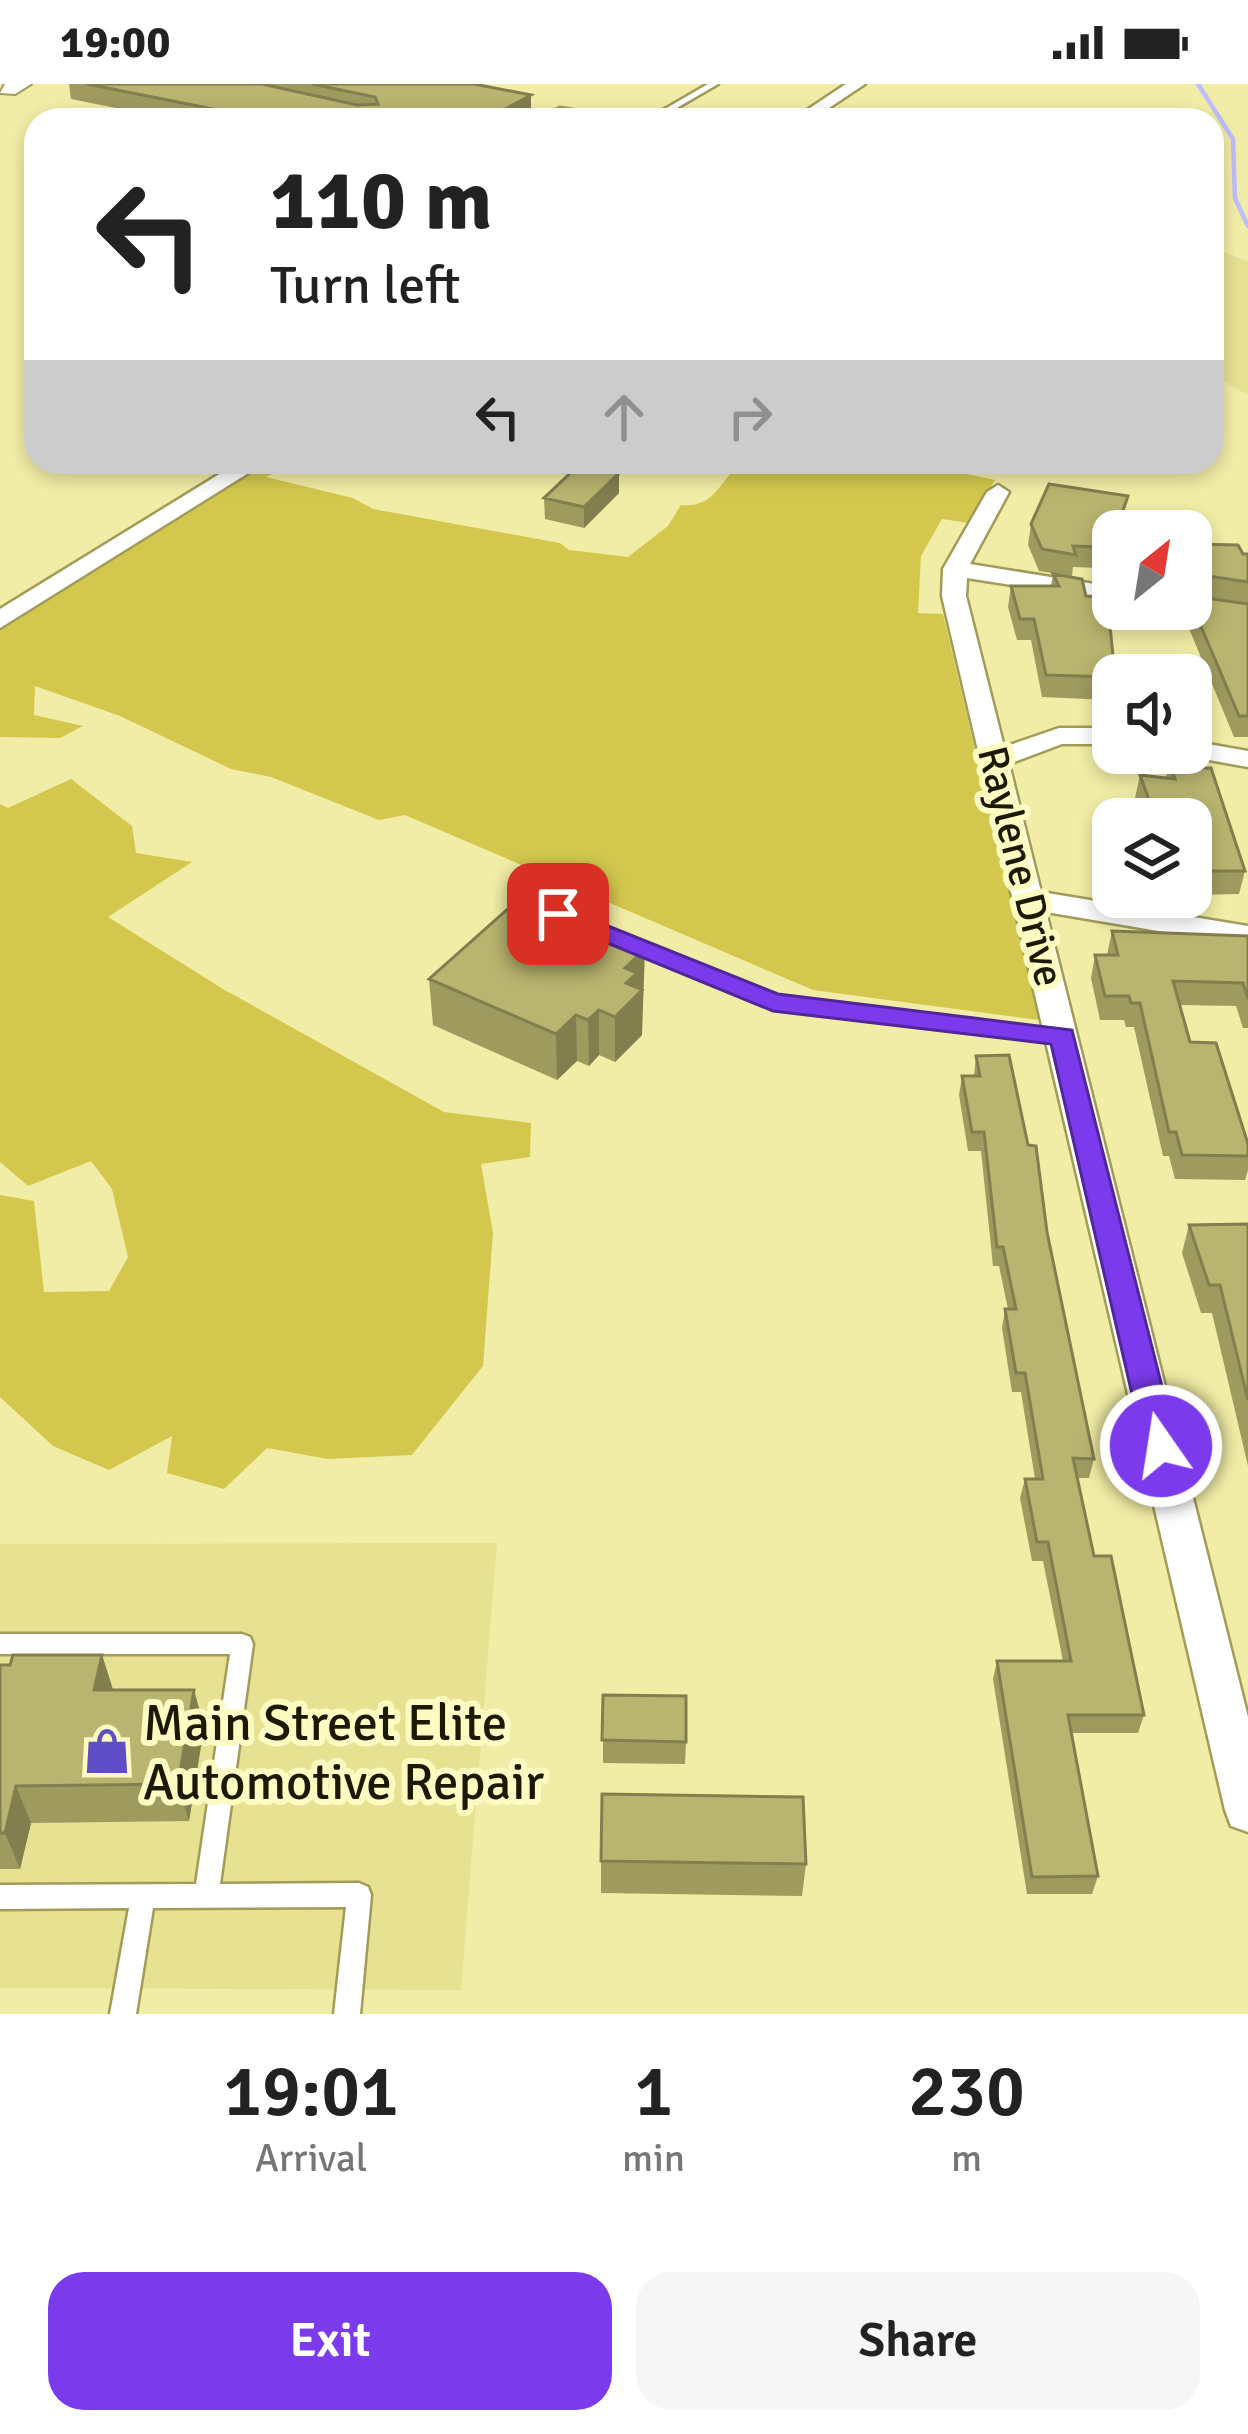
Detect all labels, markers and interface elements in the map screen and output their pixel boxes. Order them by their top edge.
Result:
text: 19:00 [60,15,170,70]
text: 110 m [270,149,492,253]
icon: left [72,156,228,312]
text: Turn left [270,252,460,319]
icon: left [465,384,531,450]
icon: ahead [591,384,657,450]
icon: right [717,384,783,450]
north arrow [1092,510,1212,630]
map controls [1092,510,1212,918]
button: sound [1092,654,1212,774]
street label: Raylene Drive [966,741,1075,992]
button: layers [1092,798,1212,918]
pin [507,863,609,965]
icon: arrive [525,881,591,947]
position arrow [1098,1383,1224,1509]
place label: Main Street Elite Automotive Repair [143,1692,544,1814]
shop icon: Main Street Elite Automotive Repair [82,1726,132,1776]
text: 19:01 [223,2047,399,2136]
text: 1 [634,2047,673,2136]
text: 230 [908,2047,1025,2136]
text: Arrival [255,2134,367,2182]
text: min [622,2134,685,2182]
text: m [951,2134,982,2182]
button: Exit [48,2272,612,2410]
button: Share [636,2272,1200,2410]

